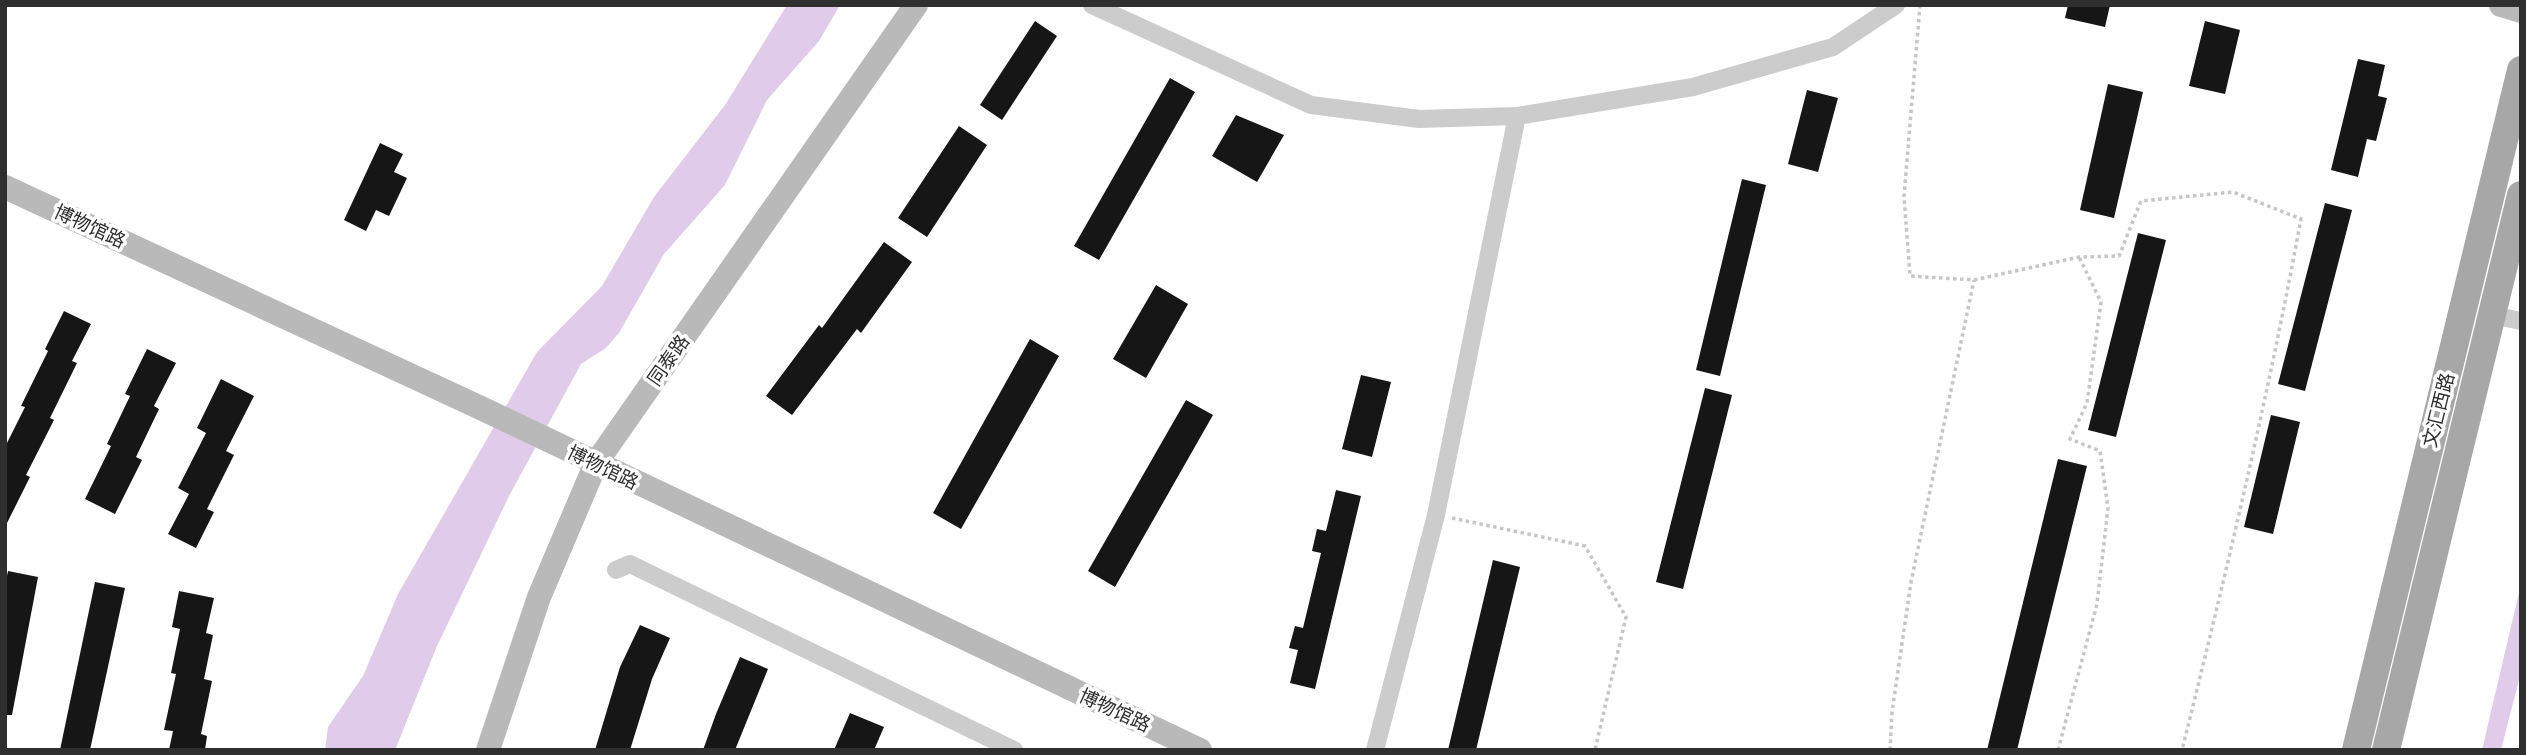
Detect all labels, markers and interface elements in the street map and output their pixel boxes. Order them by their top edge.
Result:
street label: 博物馆路 [50,200,129,254]
street label: 同泰路 [643,330,695,391]
street label: 文汇西路 [2418,370,2460,450]
street label: 博物馆路 [563,440,642,495]
street label: 博物馆路 [1075,684,1154,738]

